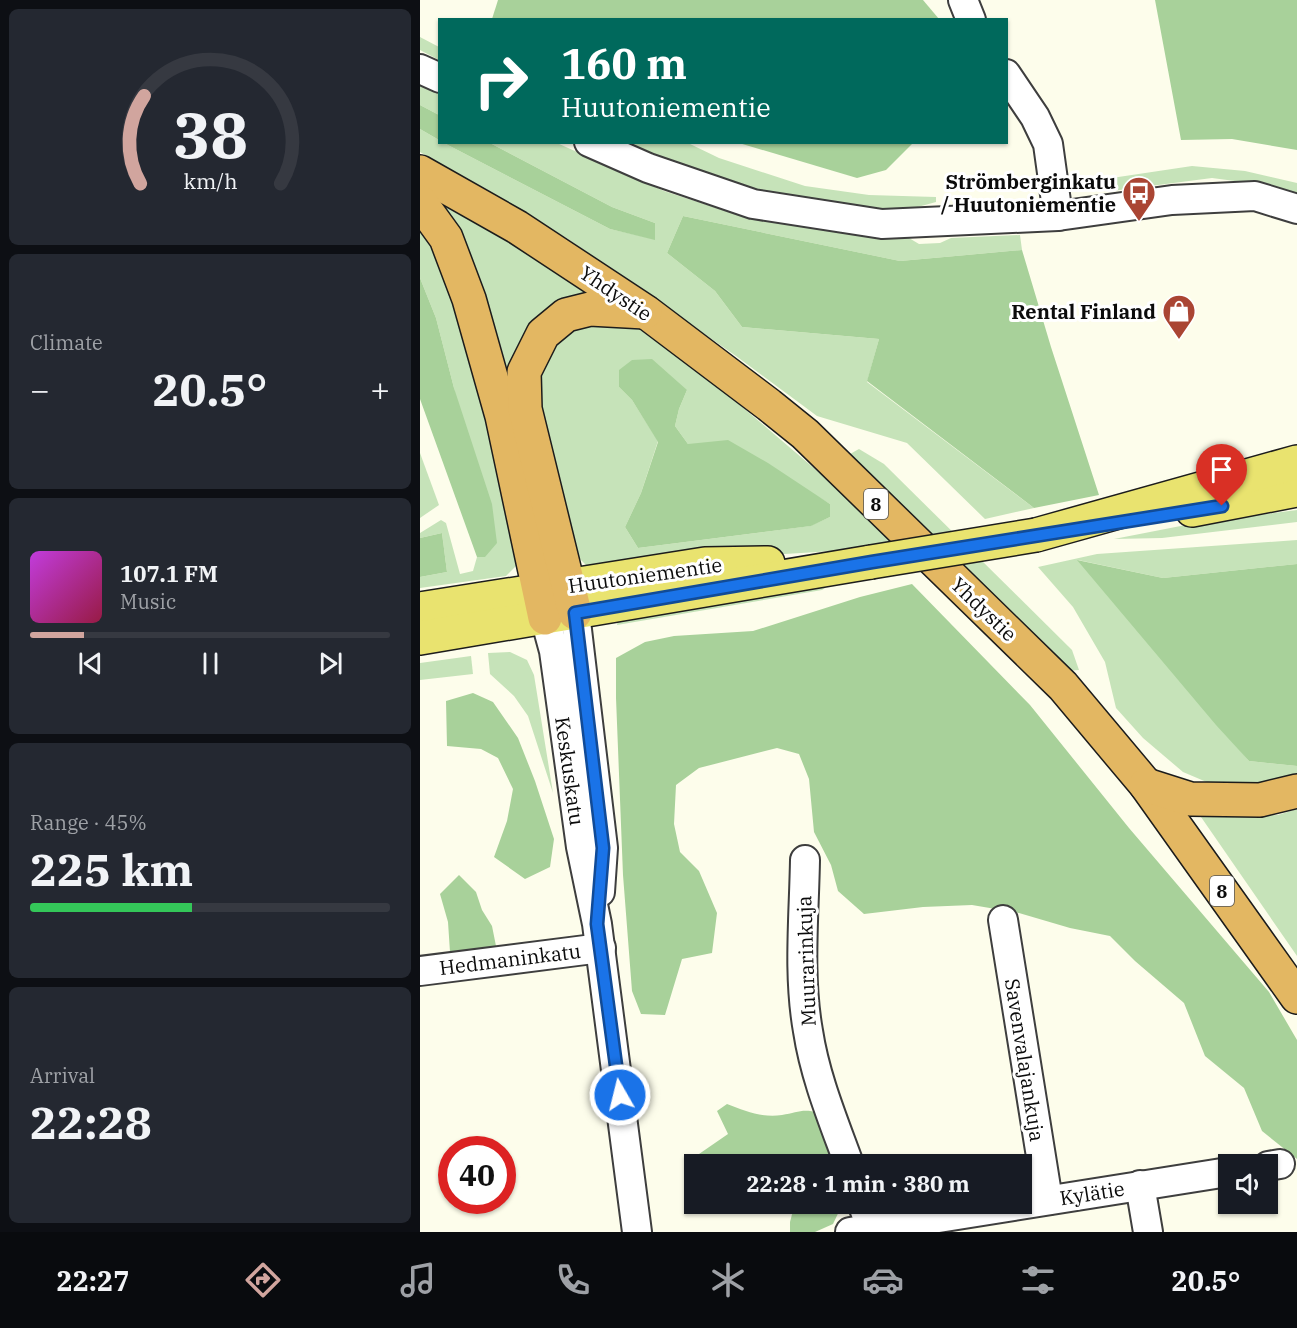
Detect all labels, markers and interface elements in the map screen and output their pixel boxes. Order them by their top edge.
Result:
text: 160 m [561,36,687,91]
icon: right [462,42,540,120]
text: Huutoniementie [561,89,771,124]
text: 38 [173,94,247,175]
text: km/h [183,167,237,195]
place label: Strömberginkatu / Huutoniementie [941,168,1116,218]
bus stop icon: Strömberginkatu / Huutoniementie [1121,175,1157,222]
street label: Yhdystie [575,259,657,327]
shop icon: Rental Finland [1161,293,1197,340]
place label: Rental Finland [1011,298,1156,325]
text: Climate [30,329,103,356]
text: 20.5° [153,360,267,418]
text: − [30,368,50,411]
text: + [370,368,390,411]
pin [1196,444,1247,506]
icon: arrive [1205,453,1238,486]
road number: 8 [864,489,888,519]
street label: Huutoniementie [566,551,724,599]
text: 107.1 FM [120,559,218,588]
street label: Yhdystie [945,571,1023,647]
text: Music [120,588,176,615]
icon: previous [74,647,107,680]
icon: pause [194,647,227,680]
icon: next [314,647,347,680]
street label: Keskuskatu [549,715,591,827]
text: Range · 45% [30,809,147,836]
text: 225 km [30,840,193,898]
road number: 8 [1210,876,1234,906]
street label: Muurarinkuja [790,895,822,1027]
street label: Hedmaninkatu [438,937,582,981]
street label: Savenvalajankuja [999,976,1051,1144]
text: Arrival [30,1062,95,1089]
position arrow [588,1063,652,1127]
text: 22:28 [30,1093,152,1151]
speed limit sign: 40 [438,1136,516,1214]
map controls [1218,1154,1278,1214]
button: sound [1218,1154,1278,1214]
text: 22:28 · 1 min · 380 m [746,1169,970,1198]
street label: Kylätie [1058,1175,1126,1211]
icon: directions [242,1259,284,1301]
icon: music [397,1259,439,1301]
icon: phone [552,1259,594,1301]
icon: climate [707,1259,749,1301]
icon: car [862,1259,904,1301]
icon: filters [1017,1259,1059,1301]
text: 22:27 [56,1263,129,1298]
text: 20.5° [1172,1263,1240,1298]

